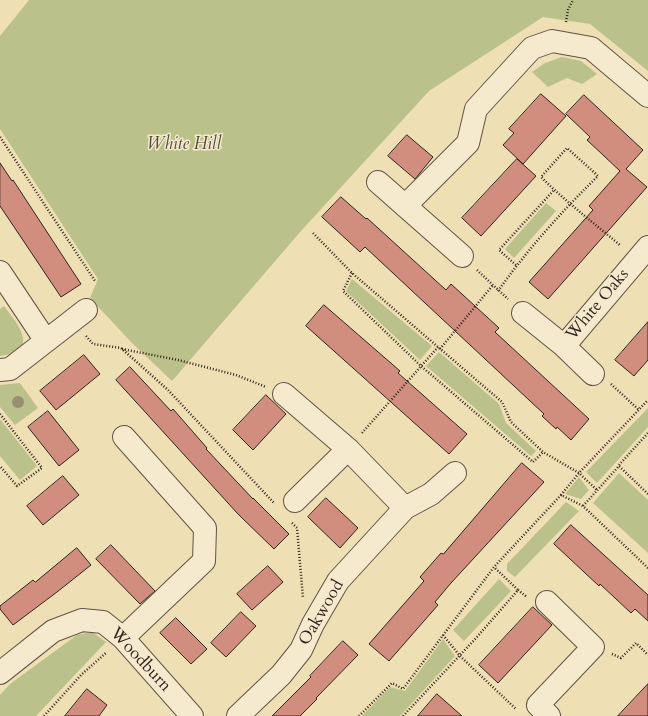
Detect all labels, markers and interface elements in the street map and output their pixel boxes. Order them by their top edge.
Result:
park label: White Hill [147,135,221,155]
street label: White Oaks [562,265,634,345]
street label: Oakwood [295,577,349,649]
street label: Woodburn [105,624,175,696]

